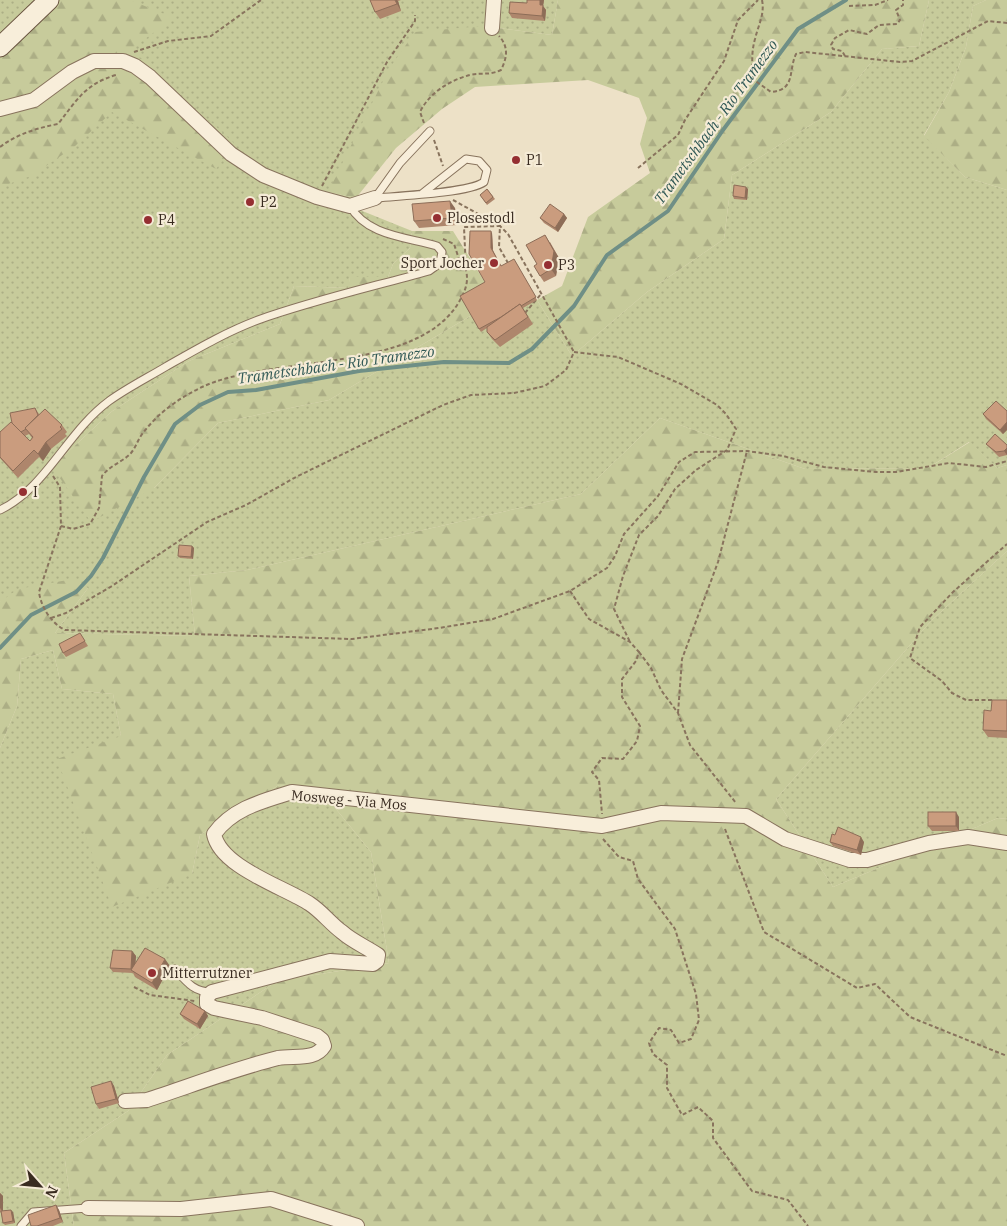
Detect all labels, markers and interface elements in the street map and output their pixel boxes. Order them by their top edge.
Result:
water label: Trametschbach - Rio Tramezzo [650,36,782,208]
place label: P1 [526,151,543,169]
marker: P1 [510,154,522,166]
place label: P2 [260,193,277,211]
marker: P2 [244,196,256,208]
place label: Plosestodl [447,209,515,227]
place label: P4 [158,211,175,229]
marker: Plosestodl [431,212,443,224]
marker: P4 [142,214,154,226]
place label: Sport Jocher [401,254,485,272]
place label: P3 [558,256,575,274]
marker: Sport Jocher [488,257,500,269]
marker: P3 [542,259,554,271]
water label: Trametschbach - Rio Tramezzo [236,341,436,388]
place label: I [33,483,38,501]
marker: I [17,486,29,498]
street label: Mosweg - Via Mos [290,786,408,814]
place label: Mitterrutzner [162,964,253,982]
marker: Mitterrutzner [146,967,158,979]
north arrow [15,1161,65,1211]
text: N [41,1183,62,1201]

